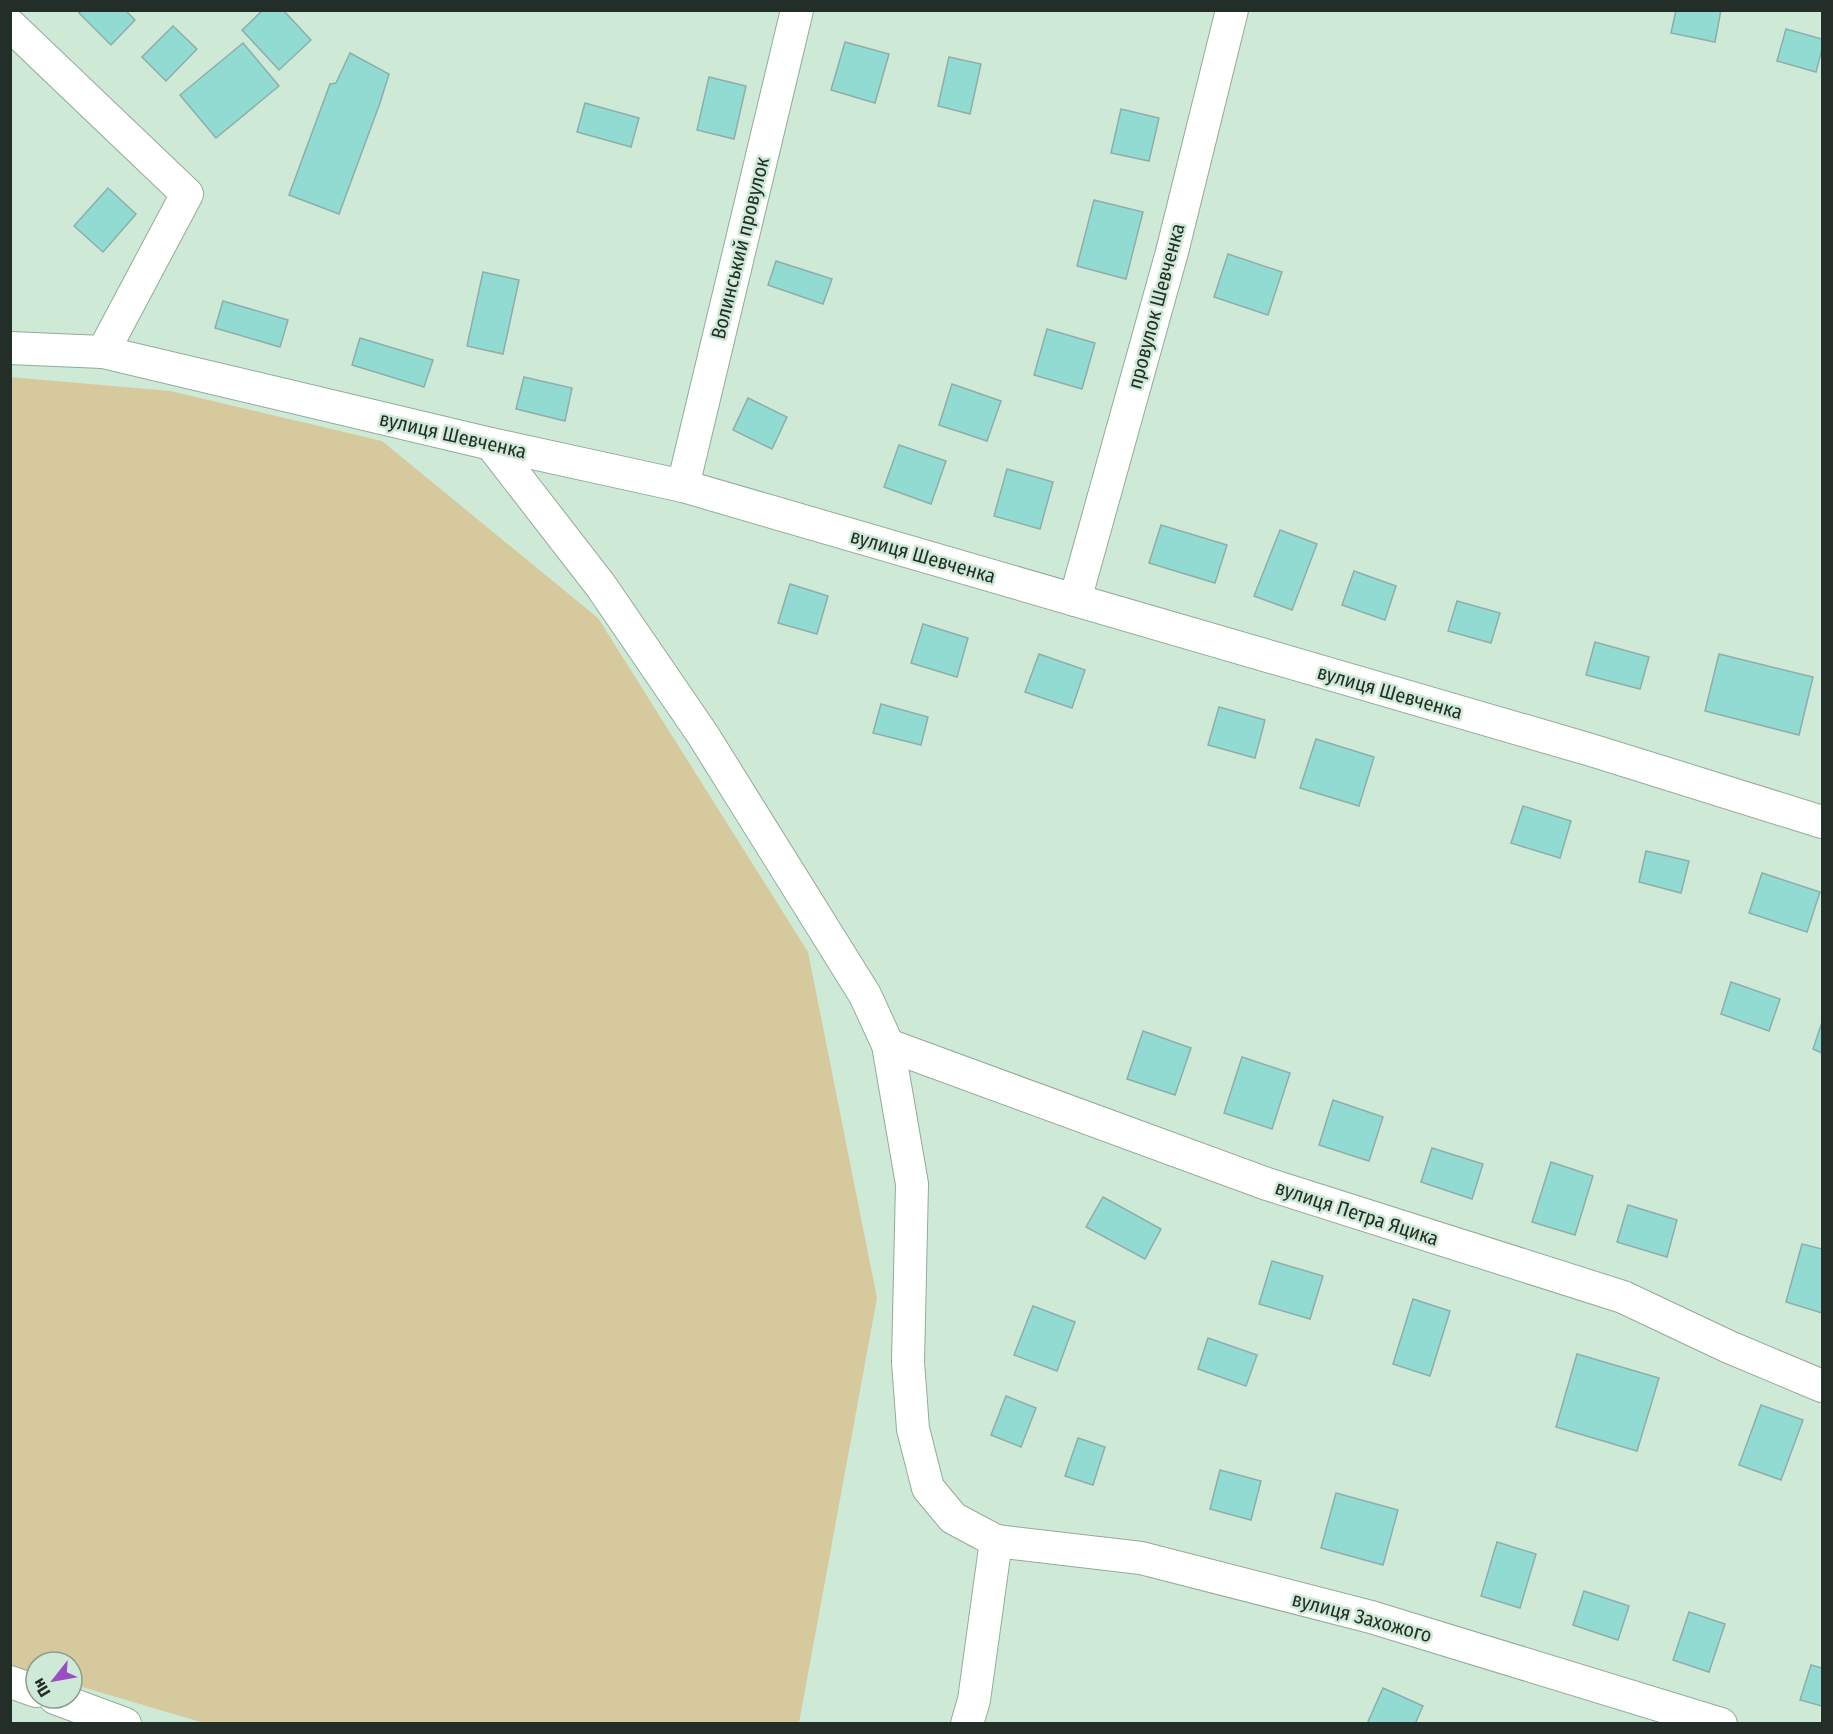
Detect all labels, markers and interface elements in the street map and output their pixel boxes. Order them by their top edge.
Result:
street label: Волинський провулок [706,154,774,342]
street label: провулок Шевченка [1122,221,1190,391]
street label: вулиця Шевченка [377,406,529,464]
street label: вулиця Шевченка [848,524,998,588]
street label: вулиця Шевченка [1315,660,1465,724]
street label: вулиця Петра Яцика [1272,1175,1442,1251]
street label: вулиця Захожого [1289,1587,1435,1647]
north arrow [24,1650,84,1710]
text: Пн [29,1675,54,1700]

